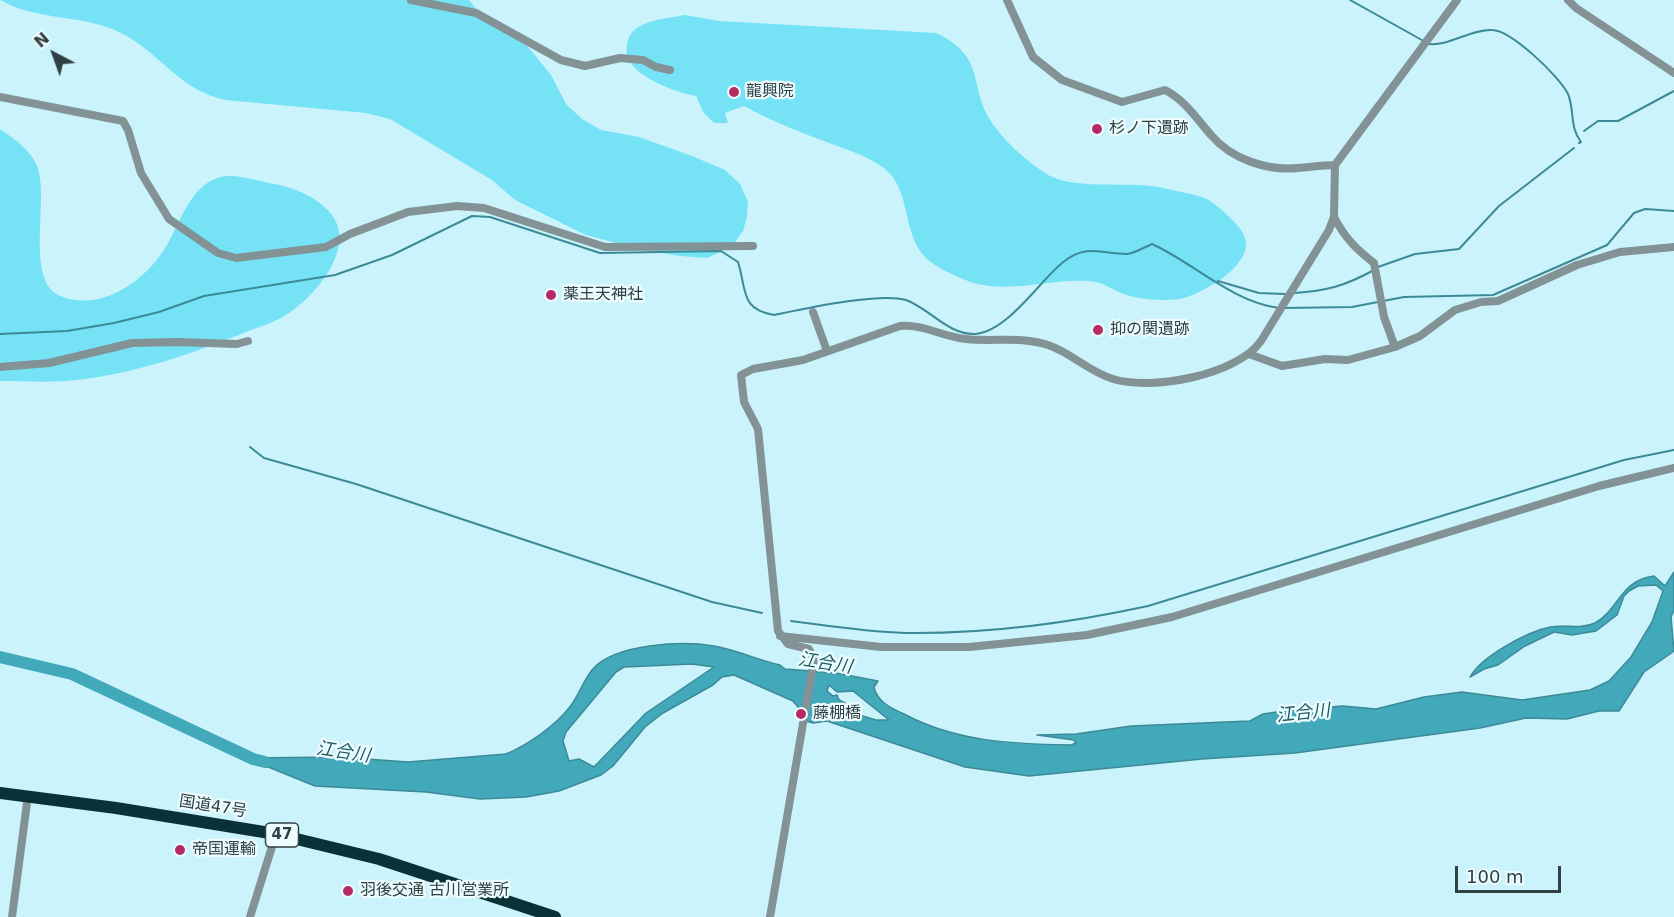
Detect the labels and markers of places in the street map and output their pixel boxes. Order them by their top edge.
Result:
place label: 龍興院 [746,82,794,102]
marker: 龍興院 [727,85,741,99]
place label: 杉ノ下遺跡 [1109,119,1189,139]
marker: 杉ノ下遺跡 [1090,122,1104,136]
place label: 薬王天神社 [563,285,643,305]
marker: 薬王天神社 [544,288,558,302]
place label: 抑の関遺跡 [1110,320,1190,340]
marker: 抑の関遺跡 [1091,323,1105,337]
place label: 藤棚橋 [813,704,861,724]
marker: 藤棚橋 [794,707,808,721]
place label: 帝国運輸 [192,840,256,860]
marker: 帝国運輸 [173,843,187,857]
place label: 羽後交通 古川営業所 [360,881,509,901]
marker: 羽後交通 古川営業所 [341,884,355,898]

